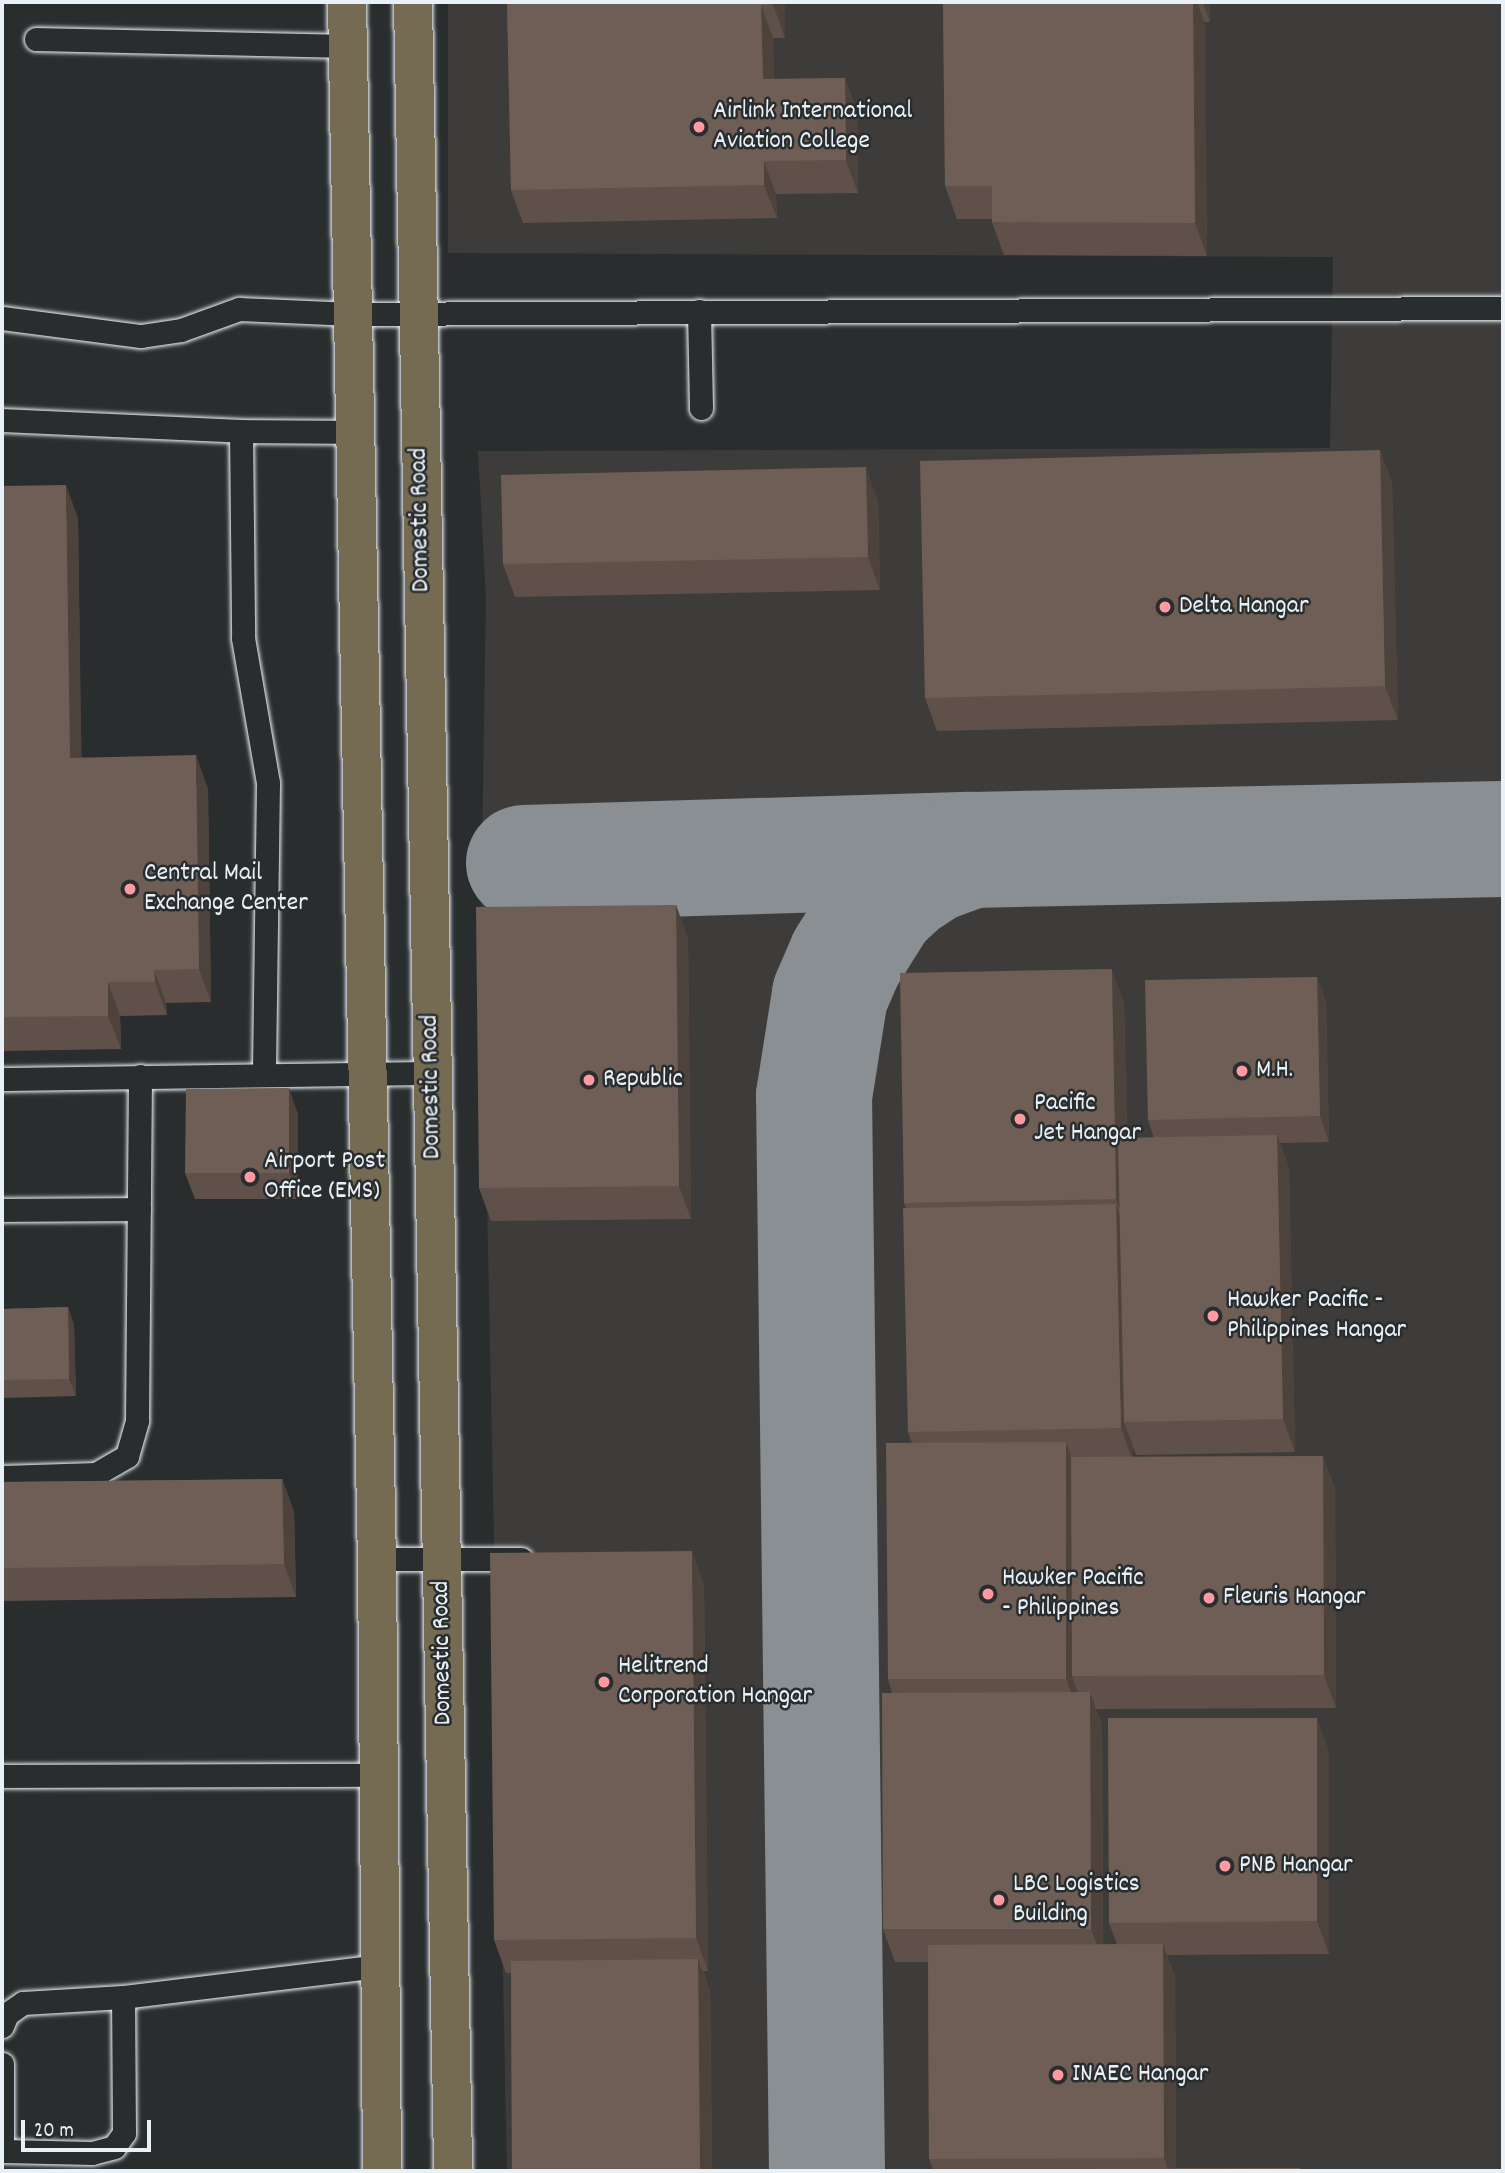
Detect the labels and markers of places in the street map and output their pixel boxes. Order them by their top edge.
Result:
place label: Airlink International Aviation College [713,96,912,158]
marker: Airlink International Aviation College [691,119,707,135]
place label: Delta Hangar [1179,591,1309,623]
marker: Delta Hangar [1157,599,1173,615]
place label: Central Mail Exchange Center [144,858,308,920]
marker: Central Mail Exchange Center [122,881,138,897]
place label: M.H. [1256,1055,1293,1087]
marker: M.H. [1234,1063,1250,1079]
place label: Republic [603,1064,683,1096]
marker: Republic [581,1072,597,1088]
place label: Pacific Jet Hangar [1034,1088,1141,1150]
marker: Pacific Jet Hangar [1012,1111,1028,1127]
place label: Airport Post Office (EMS) [264,1146,385,1208]
marker: Airport Post Office (EMS) [242,1169,258,1185]
place label: Hawker Pacific - Philippines Hangar [1227,1285,1406,1346]
marker: Hawker Pacific - Philippines Hangar [1205,1308,1221,1324]
place label: Hawker Pacific - Philippines [1002,1563,1144,1624]
place label: Fleuris Hangar [1223,1582,1365,1614]
marker: Hawker Pacific - Philippines [980,1586,996,1602]
marker: Fleuris Hangar [1201,1590,1217,1606]
place label: Helitrend Corporation Hangar [618,1651,812,1712]
marker: Helitrend Corporation Hangar [596,1674,612,1690]
place label: PNB Hangar [1239,1850,1353,1882]
marker: PNB Hangar [1217,1858,1233,1874]
place label: LBC Logistics Building [1013,1869,1140,1930]
marker: LBC Logistics Building [991,1892,1007,1908]
place label: INAEC Hangar [1072,2059,1208,2091]
marker: INAEC Hangar [1050,2067,1066,2083]

